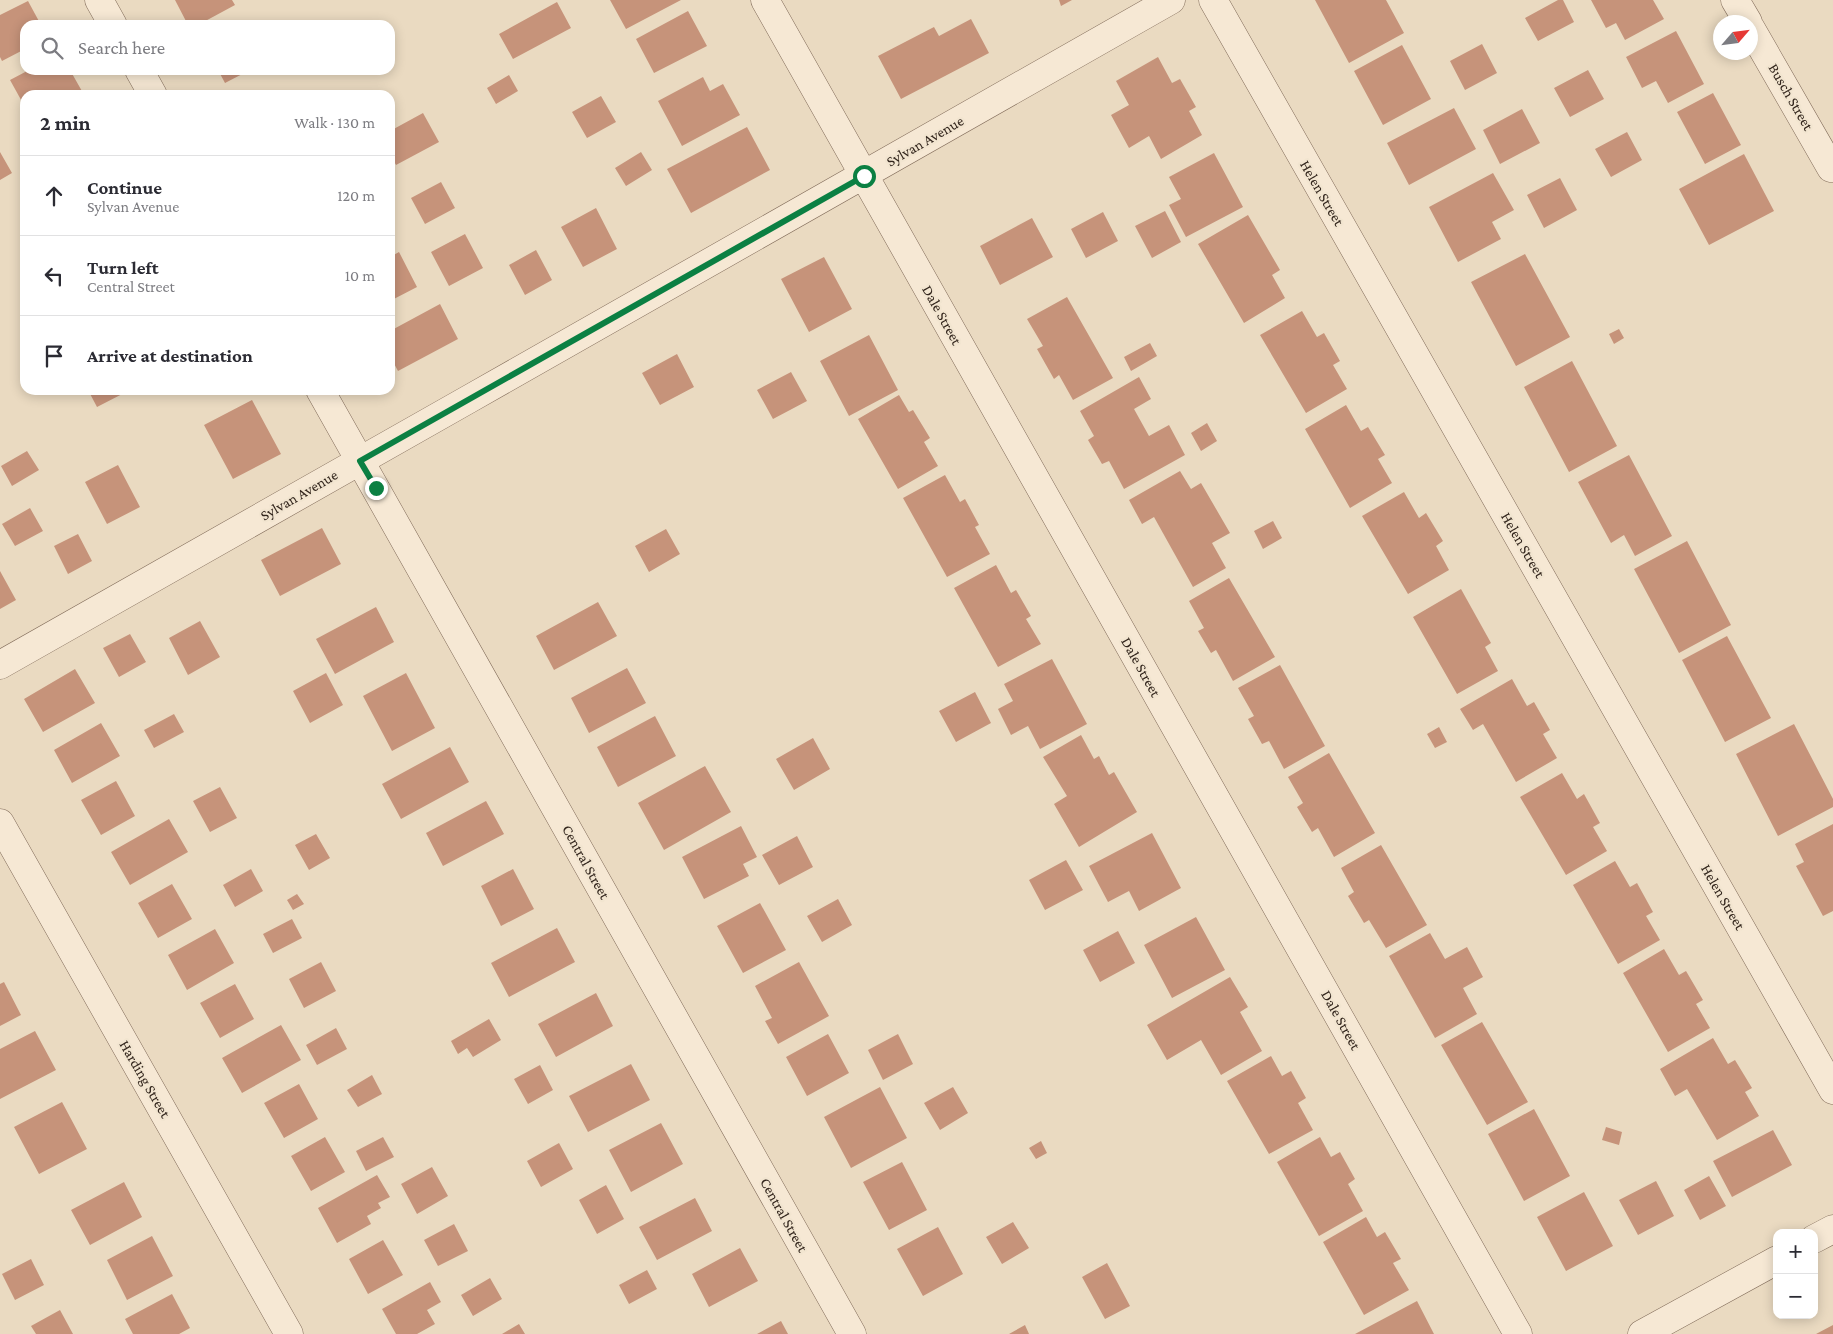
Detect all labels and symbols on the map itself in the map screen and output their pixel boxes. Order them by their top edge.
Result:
north arrow [1713,15,1758,60]
street label: Busch Street [1766,61,1817,134]
street label: Sylvan Avenue [884,112,967,170]
street label: Helen Street [1297,157,1348,229]
route start [853,165,876,188]
street label: Dale Street [919,283,965,348]
street label: Sylvan Avenue [258,466,341,524]
route end [365,477,388,500]
street label: Helen Street [1498,509,1549,581]
street label: Dale Street [1118,635,1164,700]
street label: Central Street [559,822,613,903]
street label: Helen Street [1698,861,1749,933]
street label: Dale Street [1318,988,1364,1053]
street label: Harding Street [115,1037,174,1122]
street label: Central Street [757,1175,811,1256]

